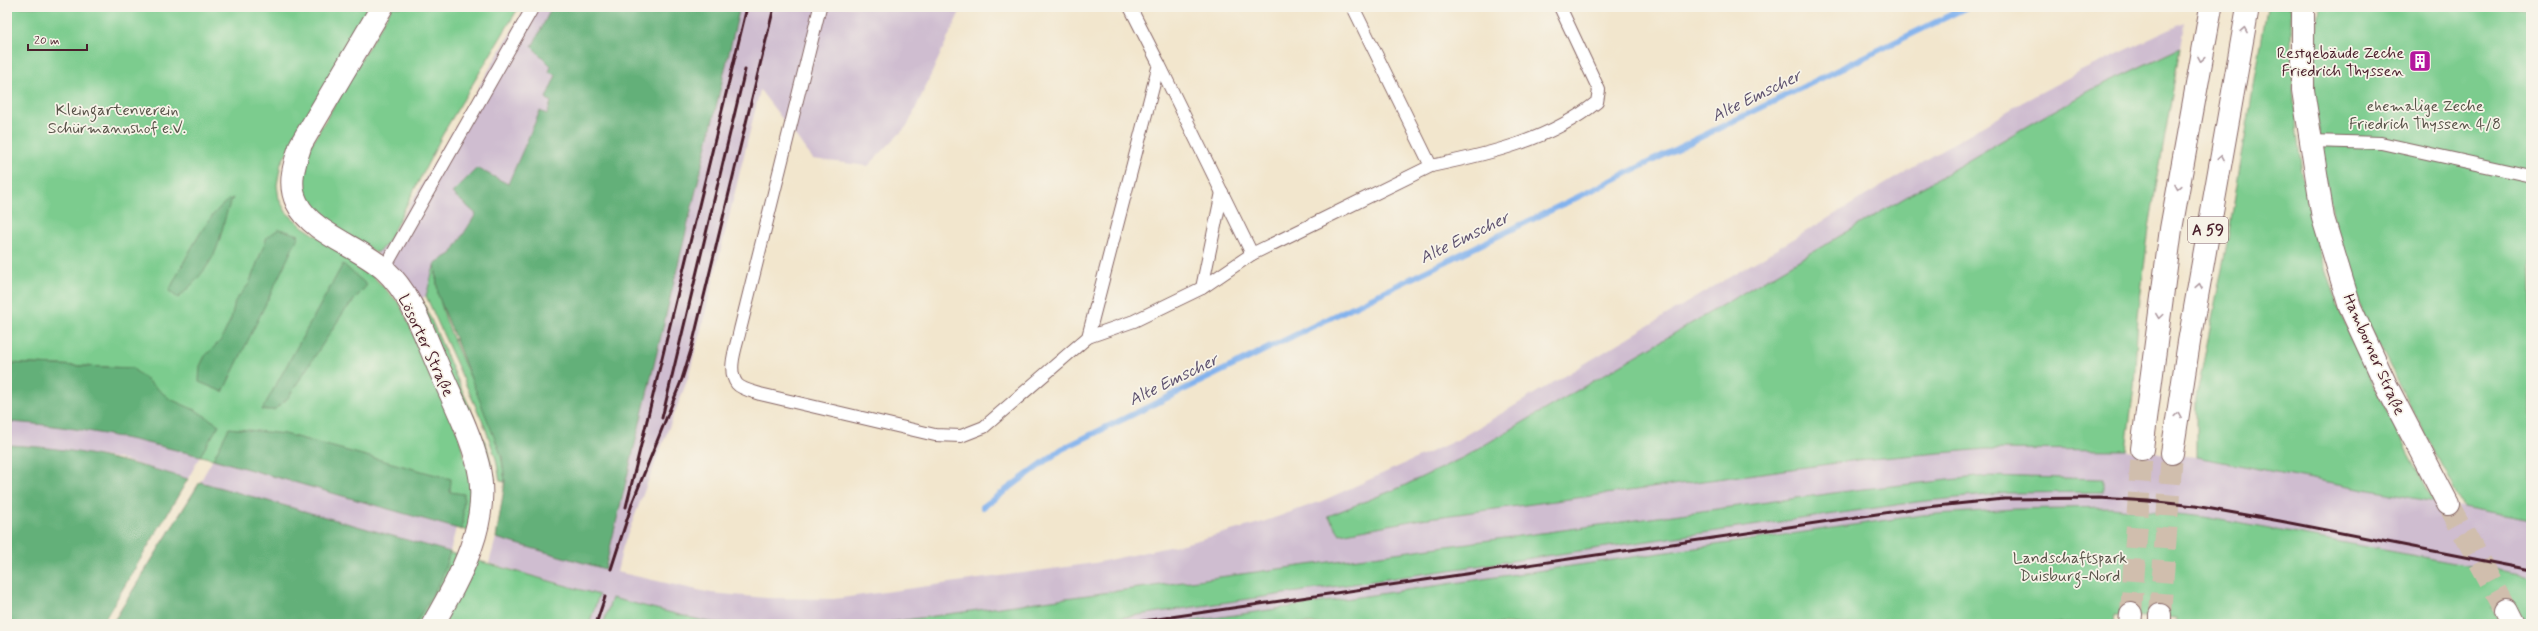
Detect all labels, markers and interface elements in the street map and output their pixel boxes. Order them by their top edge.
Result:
scale bar [28,26,87,52]
one-way arrow [2239,27,2248,33]
text: 20 m [34,33,60,49]
place label: Restgebäude Zeche Friedrich Thyssen [2277,43,2404,82]
building icon: Restgebäude Zeche Friedrich Thyssen [2407,48,2433,74]
one-way arrow [2197,56,2206,62]
water label: Alte Emscher [1708,64,1807,127]
park label: ehemalige Zeche Friedrich Thyssen 4/8 [2349,96,2501,135]
park label: Kleingartenverein Schürmannshof e.V. [48,100,186,139]
one-way arrow [2216,155,2225,161]
one-way arrow [2175,184,2183,190]
water label: Alte Emscher [1416,206,1515,269]
road number: A 59 [2188,217,2228,243]
one-way arrow [2194,283,2202,289]
street label: Lösorter Straße [393,291,459,400]
street label: Hamborner Straße [2337,291,2410,419]
one-way arrow [2155,313,2164,319]
water label: Alte Emscher [1125,348,1224,411]
one-way arrow [2173,412,2182,418]
park label: Landschaftspark Duisburg-Nord [2013,548,2127,588]

